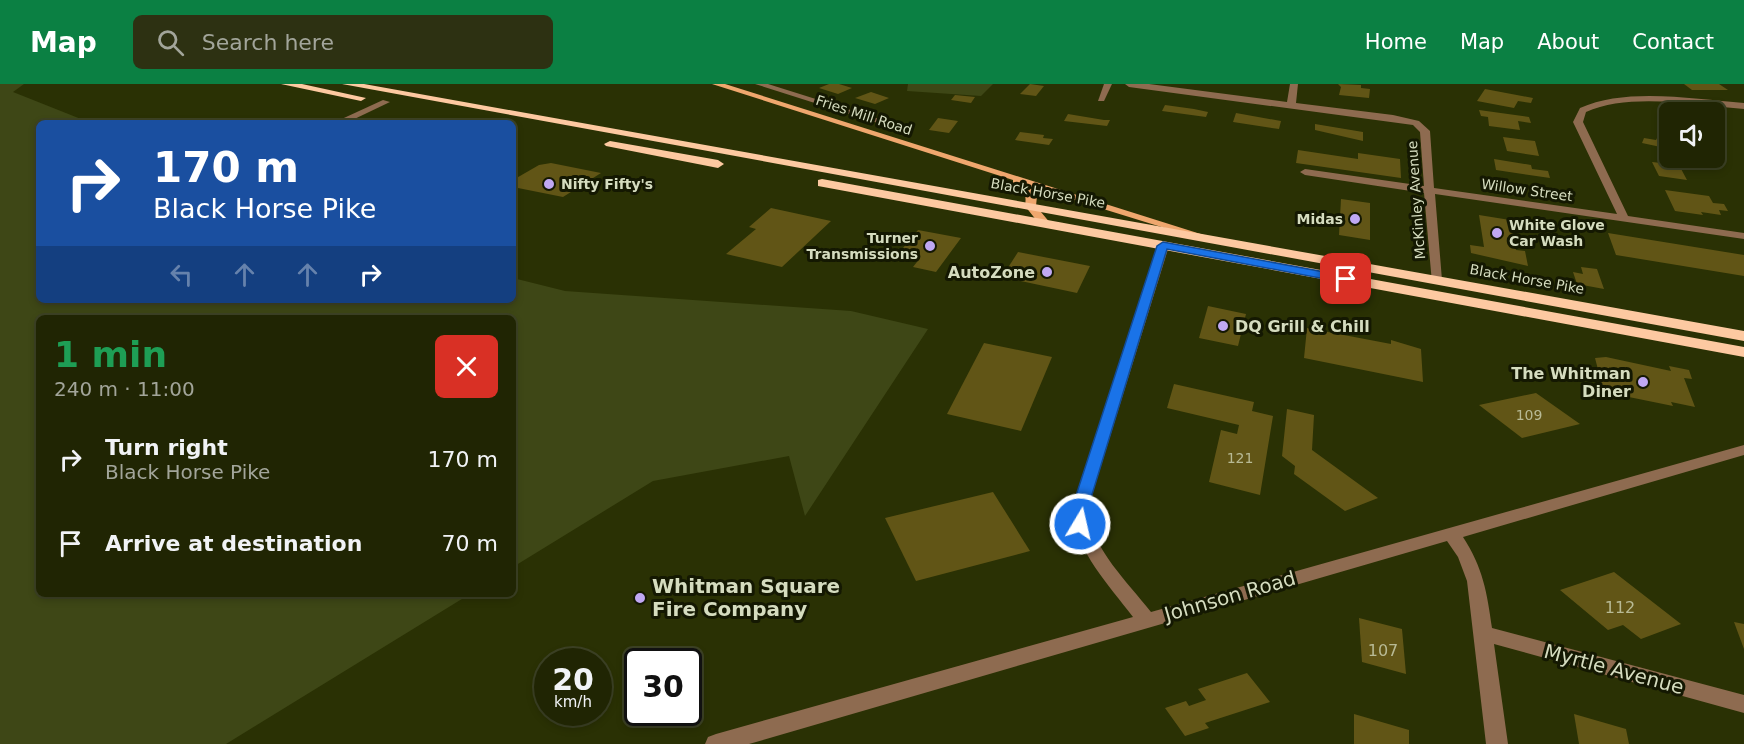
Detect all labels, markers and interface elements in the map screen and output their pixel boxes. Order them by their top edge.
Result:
search box [133,15,553,69]
text: Map [30,26,97,59]
icon: search [154,26,187,59]
text: Search here [202,30,334,55]
text: Home [1365,30,1427,54]
text: Map [1460,30,1504,54]
text: About [1537,30,1599,54]
text: Contact [1632,30,1714,54]
street label: Fries Mill Road [814,92,914,138]
map controls [1659,102,1725,168]
button: sound [1659,102,1725,168]
street label: McKinley Avenue [1404,140,1428,260]
text: 170 m [153,143,299,192]
icon: right [54,144,132,222]
street label: Black Horse Pike [990,175,1106,211]
place label: Nifty Fifty's [561,176,653,192]
street label: Willow Street [1480,176,1574,204]
marker: Nifty Fifty's [542,177,556,191]
text: Black Horse Pike [153,193,376,224]
place label: Midas [1296,211,1343,227]
marker: Midas [1348,212,1362,226]
place label: White Glove Car Wash [1509,217,1605,249]
marker: White Glove Car Wash [1490,226,1504,240]
place label: Turner Transmissions [807,230,918,262]
marker: Turner Transmissions [923,239,937,253]
pin [1320,253,1371,304]
icon: left [165,258,198,291]
icon: ahead [228,258,261,291]
icon: ahead [291,258,324,291]
icon: right [354,258,387,291]
street label: Black Horse Pike [1469,261,1585,297]
icon: arrive [1329,262,1362,295]
place label: AutoZone [948,263,1035,282]
marker: AutoZone [1040,265,1054,279]
place label: DQ Grill & Chill [1235,317,1370,336]
marker: DQ Grill & Chill [1216,319,1230,333]
text: 1 min [54,334,167,375]
button: close [435,335,498,398]
place label: The Whitman Diner [1511,364,1631,401]
marker: The Whitman Diner [1636,375,1650,389]
text: 240 m · 11:00 [54,377,195,401]
house number: 109 [1516,407,1542,423]
text: Turn right [105,435,228,460]
icon: right [54,443,87,476]
text: 170 m [428,447,498,472]
house number: 121 [1227,450,1253,466]
text: Black Horse Pike [105,460,270,484]
position arrow [1048,492,1112,556]
icon: arrive [54,527,87,560]
text: Arrive at destination [105,531,362,556]
text: 70 m [442,531,498,556]
street label: Johnson Road [1160,566,1298,627]
place label: Whitman Square Fire Company [652,574,840,621]
marker: Whitman Square Fire Company [633,591,647,605]
house number: 112 [1605,598,1635,617]
street label: Myrtle Avenue [1541,639,1687,699]
house number: 107 [1368,641,1398,660]
speed limit sign: 30 [624,648,702,726]
text: 20 [552,662,594,697]
text: km/h [554,693,592,711]

